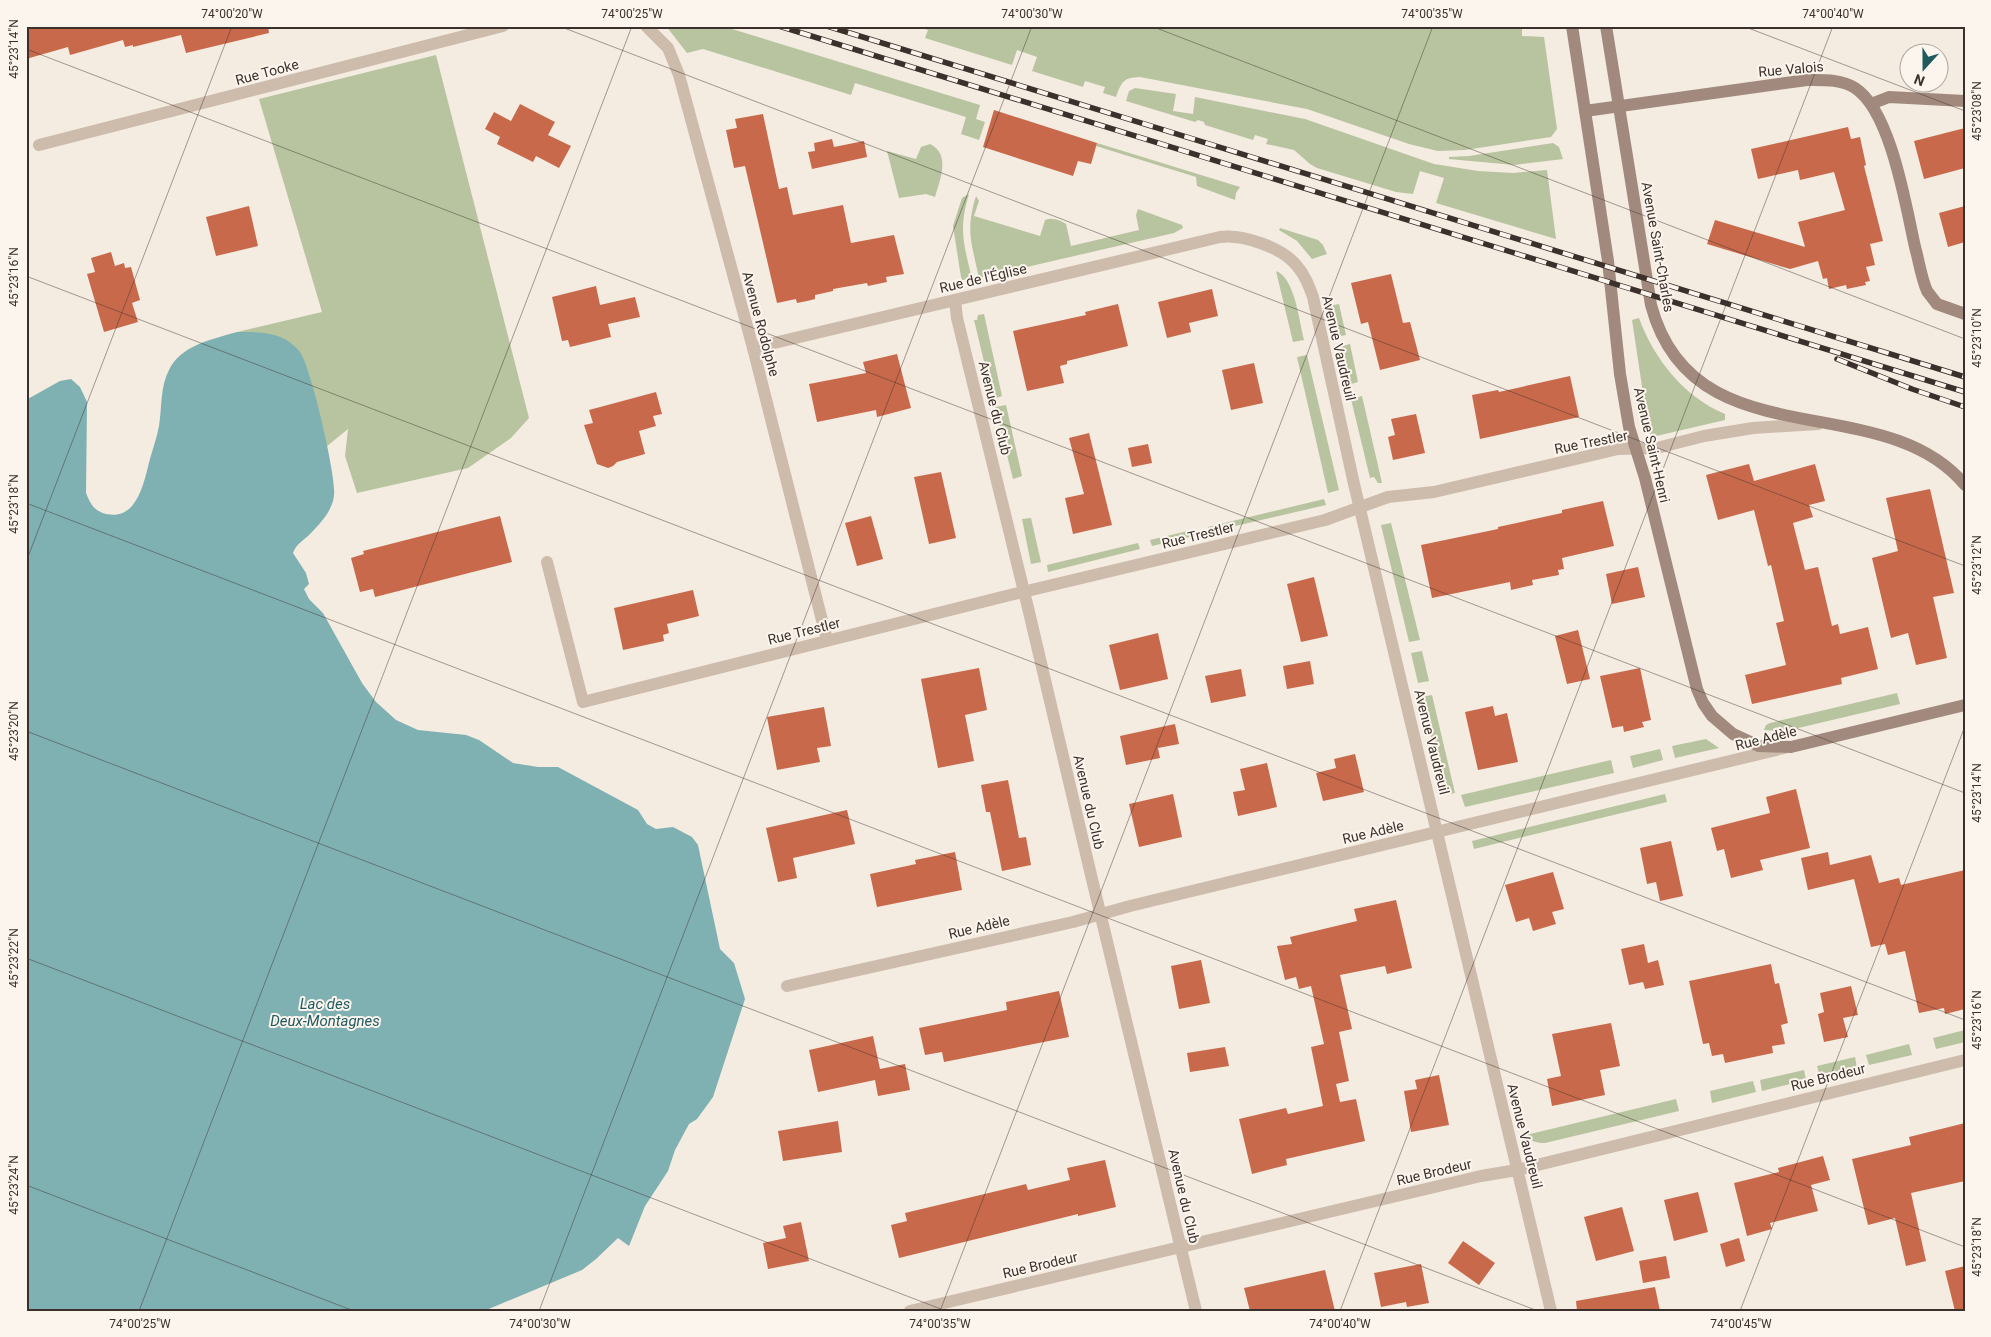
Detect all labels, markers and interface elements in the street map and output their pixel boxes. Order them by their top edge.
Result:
text: 74°00'20"W [201,7,263,21]
text: 74°00'25"W [601,7,663,21]
text: 74°00'30"W [1001,7,1063,21]
text: 74°00'35"W [1401,7,1463,21]
text: 74°00'40"W [1802,7,1864,21]
text: 45°23'14"N [7,19,21,79]
north arrow [1898,42,1948,92]
street label: Rue Tooke [234,56,300,88]
street label: Rue Valois [1758,58,1824,80]
text: N [1912,71,1927,89]
text: 45°23'08"N [1970,81,1984,141]
street label: Avenue Saint-Charles [1639,181,1677,313]
text: 45°23'16"N [7,247,21,307]
street label: Rue de l'Église [938,259,1028,296]
street label: Avenue Rodolphe [739,270,783,378]
street label: Avenue Vaudreuil [1319,294,1359,402]
text: 45°23'10"N [1970,308,1984,368]
street label: Avenue du Club [976,359,1014,457]
street label: Avenue Saint-Henri [1631,386,1673,504]
street label: Rue Trestler [1553,427,1629,457]
text: 45°23'18"N [7,474,21,534]
street label: Rue Trestler [1160,518,1236,552]
text: 45°23'12"N [1970,535,1984,595]
street label: Rue Trestler [766,614,842,648]
street label: Avenue Vaudreuil [1411,688,1453,796]
text: 45°23'20"N [7,701,21,761]
street label: Rue Adèle [1734,723,1798,753]
street label: Avenue du Club [1070,753,1108,851]
text: 45°23'14"N [1970,763,1984,823]
street label: Rue Adèle [1341,817,1405,847]
street label: Rue Adèle [947,912,1011,942]
text: 45°23'22"N [7,928,21,988]
text: 45°23'16"N [1970,990,1984,1050]
water label: Lac des Deux-Montagnes [270,995,380,1030]
street label: Rue Brodeur [1789,1060,1867,1094]
street label: Avenue Vaudreuil [1504,1082,1546,1190]
street label: Avenue du Club [1165,1147,1203,1245]
text: 45°23'24"N [7,1155,21,1215]
street label: Rue Brodeur [1395,1156,1473,1188]
text: 45°23'18"N [1970,1217,1984,1277]
street label: Rue Brodeur [1001,1249,1079,1281]
text: 74°00'25"W [109,1317,171,1331]
text: 74°00'30"W [509,1317,571,1331]
text: 74°00'35"W [909,1317,971,1331]
text: 74°00'40"W [1309,1317,1371,1331]
text: 74°00'45"W [1710,1317,1772,1331]

